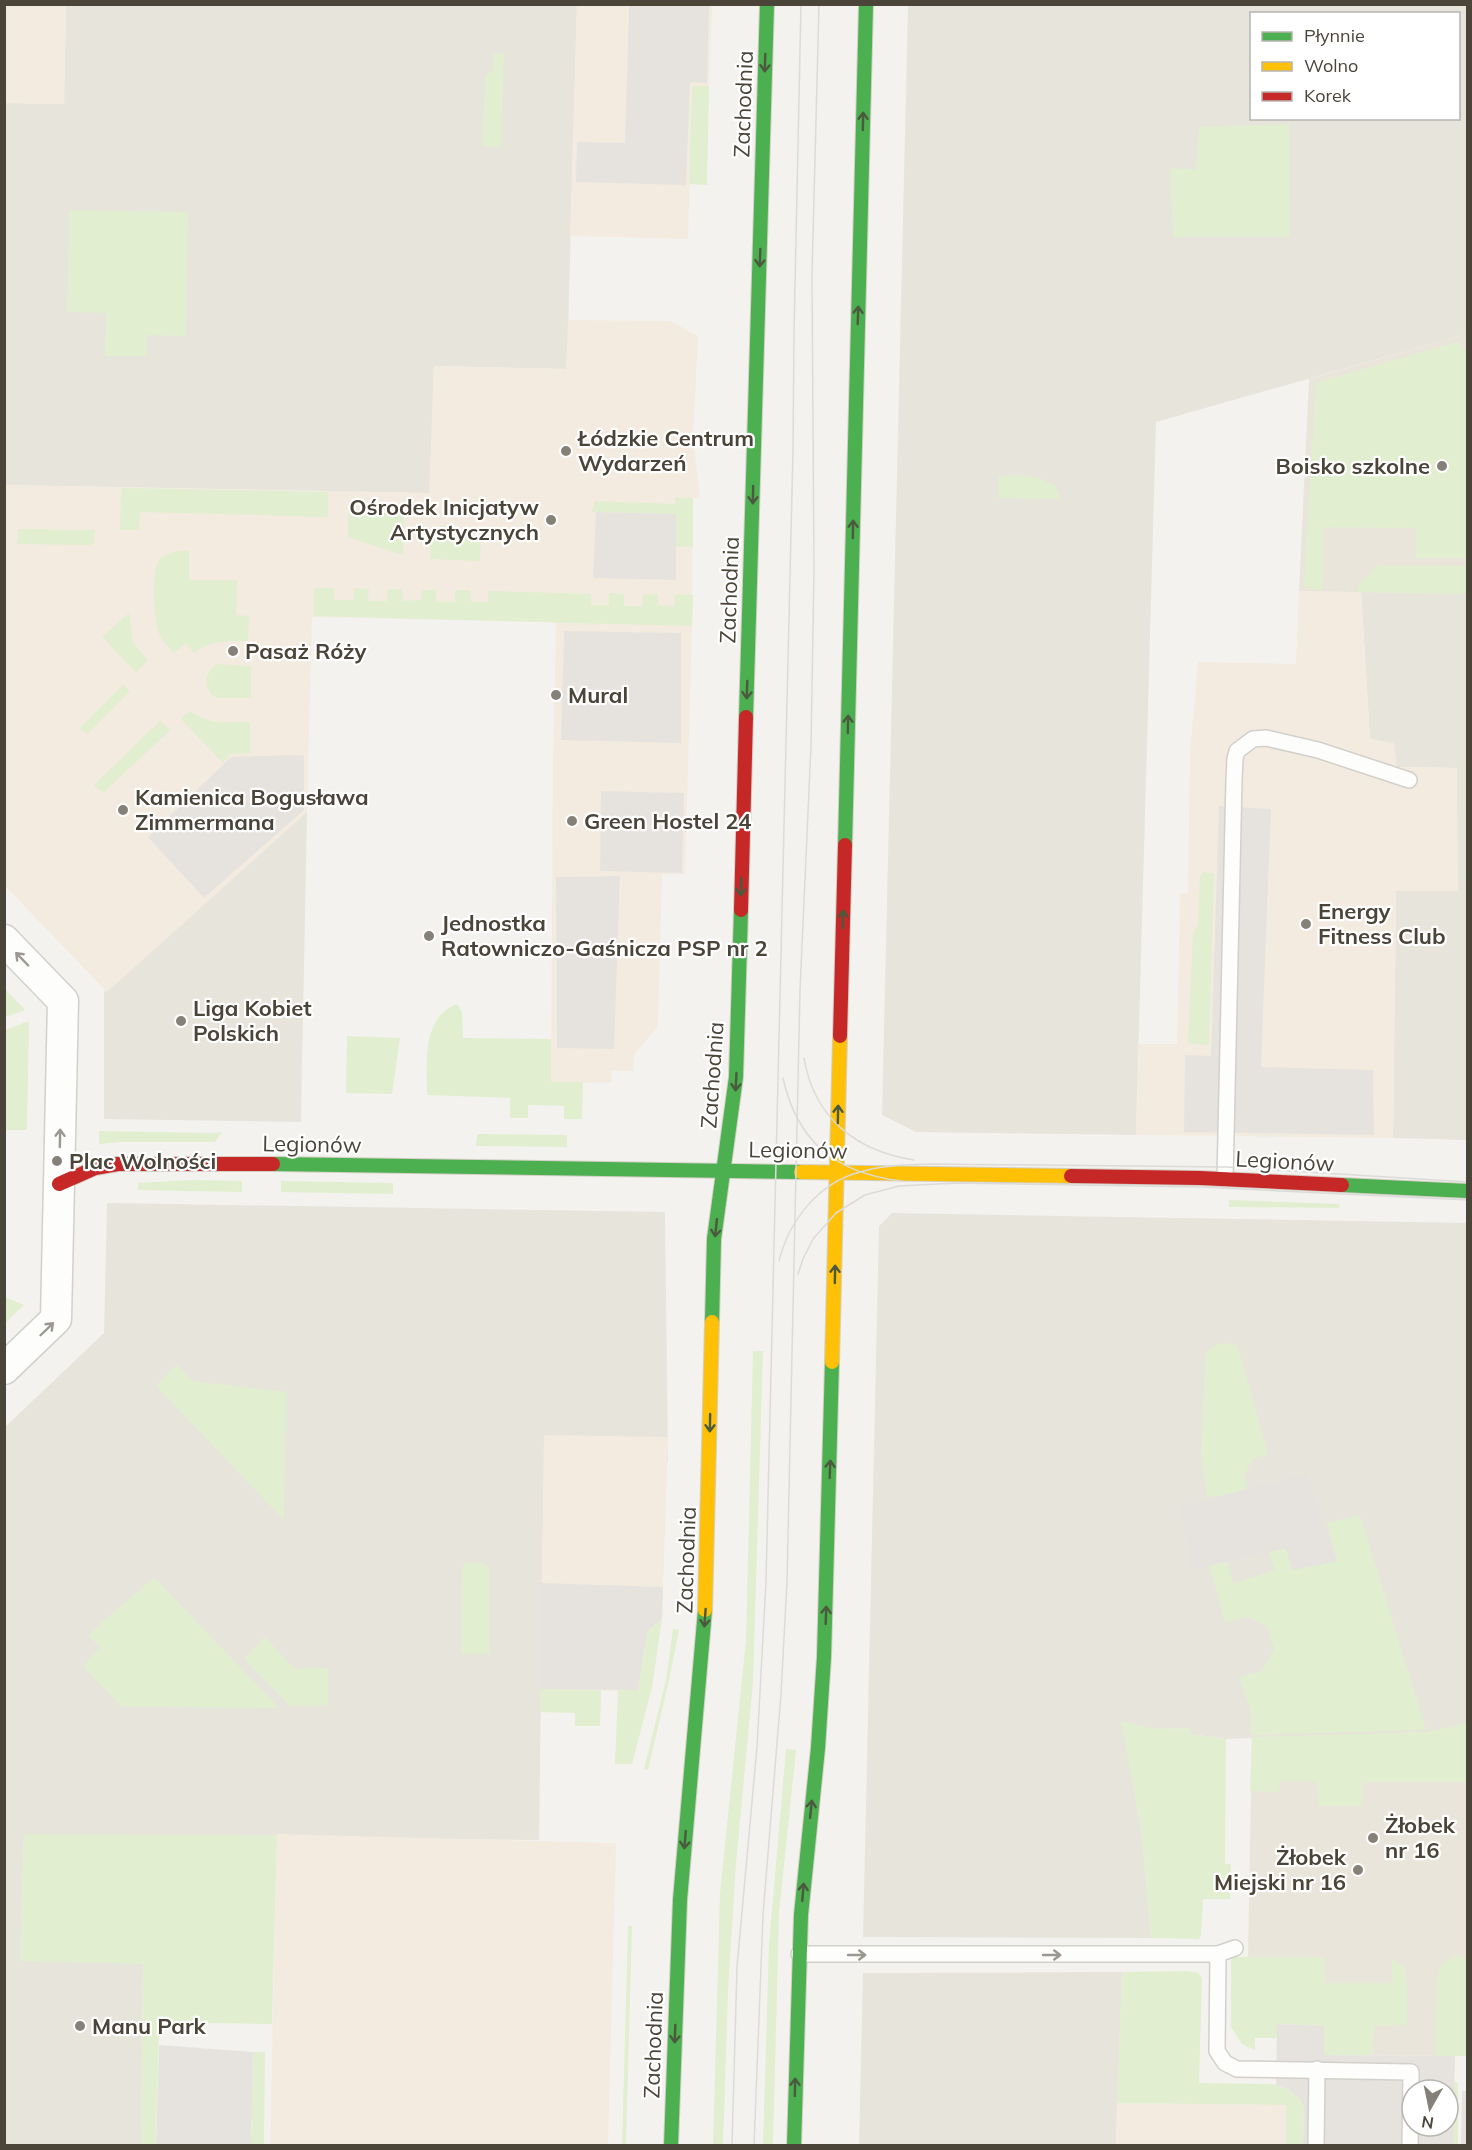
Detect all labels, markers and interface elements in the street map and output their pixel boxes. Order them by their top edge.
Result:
legend [1250,12,1460,120]
text: Płynnie [1304,24,1365,47]
street label: Zachodnia [727,50,759,158]
one-way arrow [759,52,771,72]
text: Wolno [1304,54,1358,77]
text: Korek [1304,84,1352,107]
one-way arrow [857,111,869,131]
one-way arrow [754,247,766,267]
one-way arrow [852,306,863,326]
place label: Łódzkie Centrum Wydarzeń [577,424,754,477]
marker: Łódzkie Centrum Wydarzeń [559,444,573,458]
place label: Boisko szkolne [1276,452,1430,480]
marker: Boisko szkolne [1435,459,1449,473]
one-way arrow [748,484,759,504]
place label: Ośrodek Inicjatyw Artystycznych [349,493,540,546]
marker: Ośrodek Inicjatyw Artystycznych [544,513,558,527]
one-way arrow [847,519,859,539]
street label: Zachodnia [713,536,745,644]
place label: Pasaż Róży [245,637,366,665]
marker: Pasaż Róży [226,644,240,658]
one-way arrow [742,679,753,699]
place label: Mural [568,681,628,709]
marker: Mural [549,688,563,702]
one-way arrow [842,714,853,734]
place label: Kamienica Bogusława Zimmermana [135,783,369,836]
marker: Kamienica Bogusława Zimmermana [116,803,130,817]
place label: Green Hostel 24 [584,807,752,835]
marker: Green Hostel 24 [565,814,579,828]
one-way arrow [735,877,746,897]
place label: Energy Fitness Club [1318,897,1446,950]
place label: Jednostka Ratowniczo-Gaśnicza PSP nr 2 [441,909,768,962]
one-way arrow [837,909,849,929]
marker: Energy Fitness Club [1299,917,1313,931]
marker: Jednostka Ratowniczo-Gaśnicza PSP nr 2 [422,929,436,943]
one-way arrow [16,952,30,967]
place label: Liga Kobiet Polskich [193,994,312,1047]
marker: Liga Kobiet Polskich [174,1014,188,1028]
street label: Zachodnia [694,1021,730,1129]
one-way arrow [730,1072,741,1092]
one-way arrow [833,1104,844,1124]
one-way arrow [54,1128,66,1148]
street label: Legionów [262,1129,362,1159]
street label: Legionów [748,1135,848,1165]
street label: Legionów [1235,1144,1335,1178]
place label: Plac Wolności [69,1147,216,1175]
marker: Plac Wolności [50,1154,64,1168]
one-way arrow [710,1218,721,1238]
one-way arrow [829,1264,841,1284]
one-way arrow [39,1321,54,1336]
one-way arrow [704,1413,716,1433]
one-way arrow [824,1459,836,1479]
street label: Zachodnia [670,1506,702,1614]
one-way arrow [820,1605,831,1625]
one-way arrow [699,1608,710,1628]
one-way arrow [806,1800,817,1820]
place label: Żłobek nr 16 [1385,1811,1456,1864]
one-way arrow [679,1829,690,1849]
marker: Żłobek nr 16 [1366,1831,1380,1845]
place label: Żłobek Miejski nr 16 [1214,1843,1347,1896]
marker: Żłobek Miejski nr 16 [1351,1863,1365,1877]
one-way arrow [797,1883,808,1903]
one-way arrow [847,1949,867,1961]
one-way arrow [1042,1949,1062,1961]
street label: Zachodnia [637,1991,669,2099]
place label: Manu Park [92,2012,207,2040]
marker: Manu Park [73,2019,87,2033]
one-way arrow [669,2024,680,2044]
one-way arrow [790,2078,801,2098]
north arrow [1400,2078,1460,2138]
text: N [1420,2112,1435,2134]

